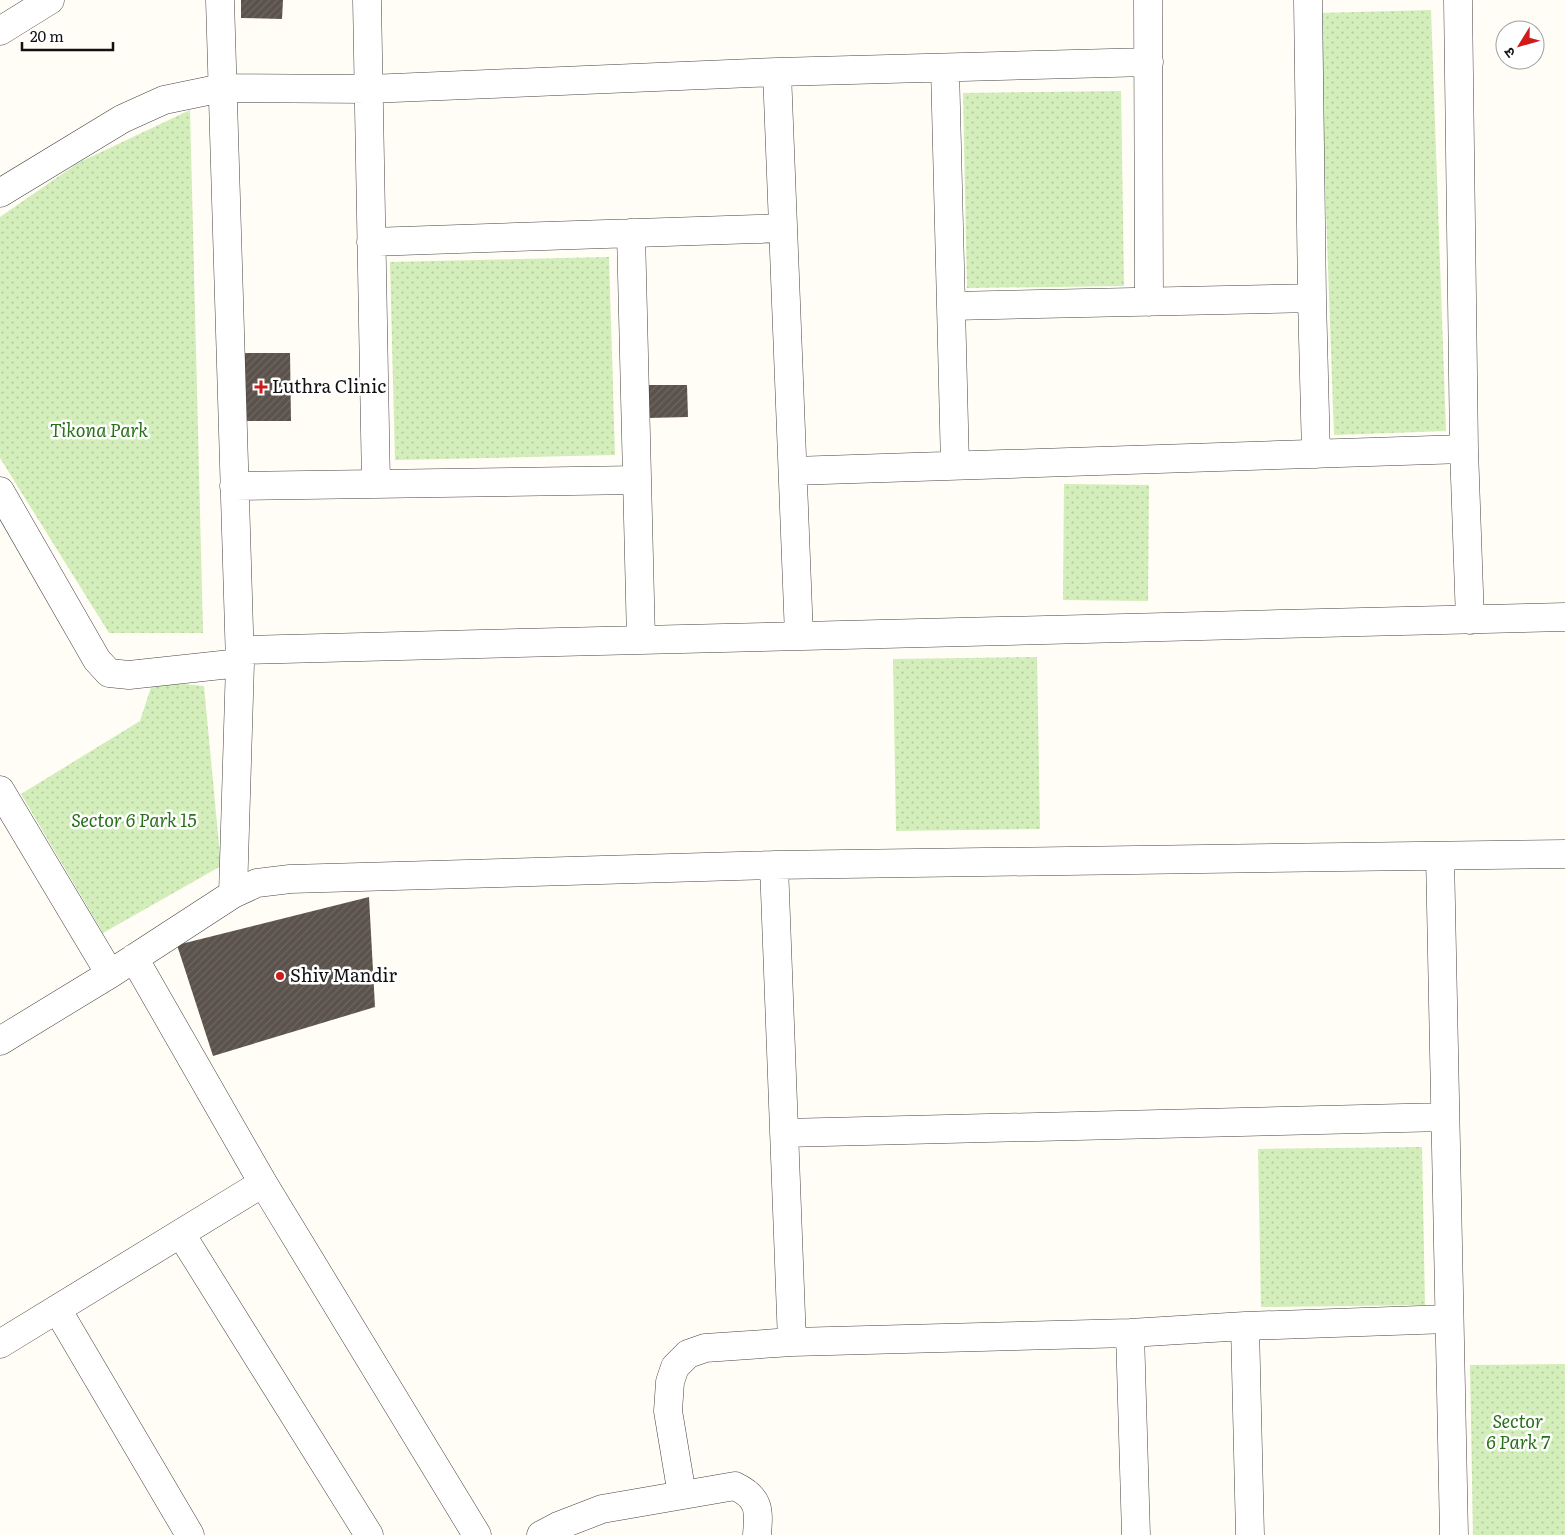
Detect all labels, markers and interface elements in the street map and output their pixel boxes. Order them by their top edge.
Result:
scale bar [22,20,114,52]
north arrow [1495,20,1545,70]
text: 20 m [30,24,64,47]
text: उ [1498,43,1519,63]
place label: Luthra Clinic [272,372,386,399]
marker: Luthra Clinic [254,380,268,394]
park label: Tikona Park [50,416,148,443]
park label: Sector 6 Park 15 [71,806,197,833]
place label: Shiv Mandir [290,961,397,988]
marker: Shiv Mandir [274,970,286,982]
park label: Sector 6 Park 7 [1486,1407,1551,1455]

